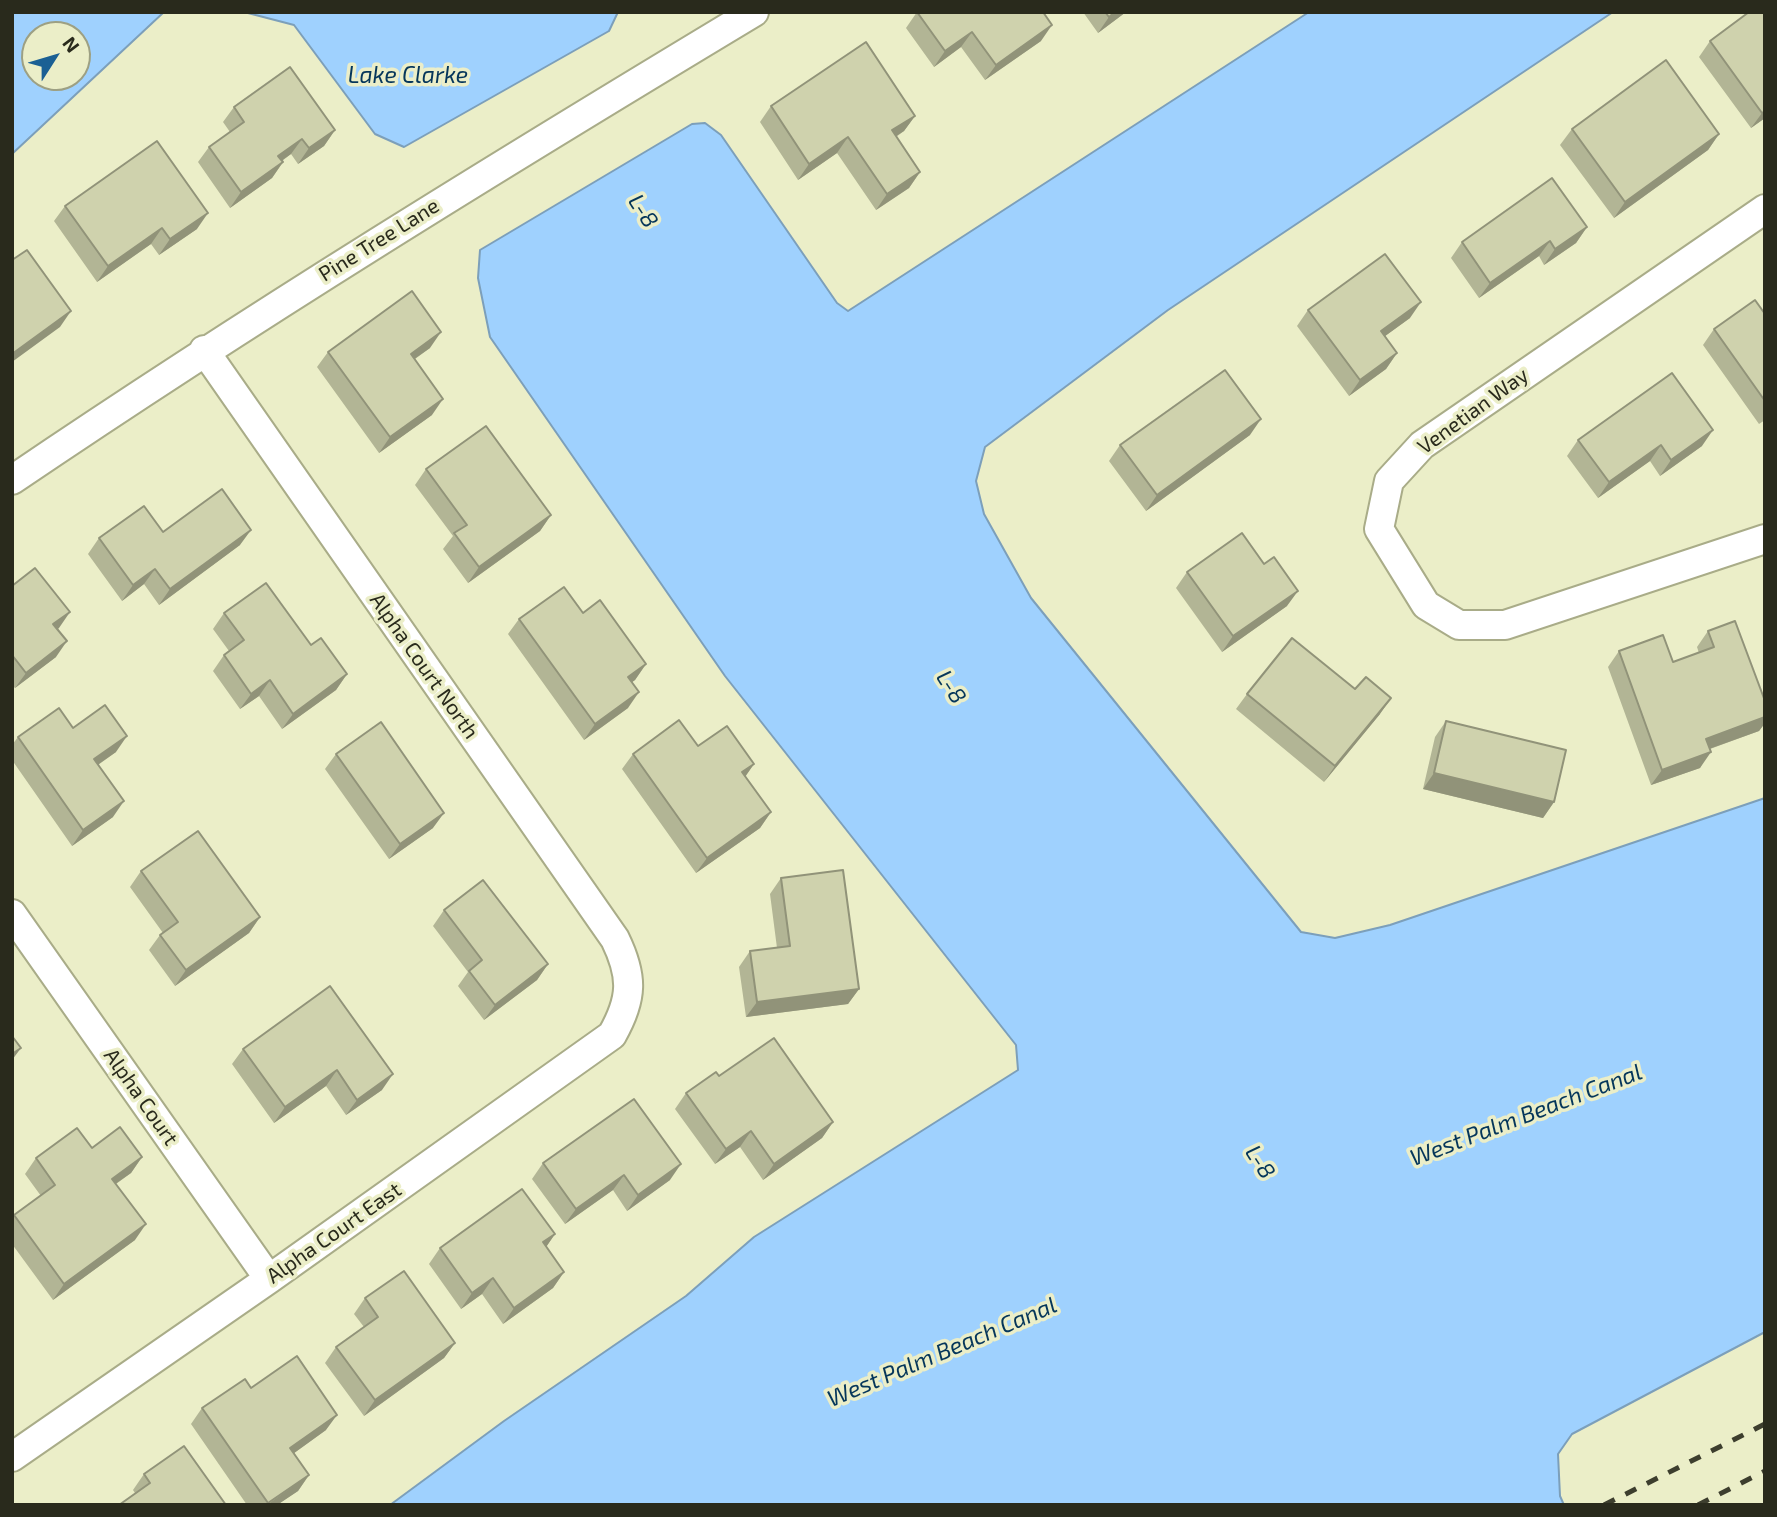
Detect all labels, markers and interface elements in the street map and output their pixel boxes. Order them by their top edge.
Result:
north arrow [21,21,91,91]
text: N [58,32,85,57]
water label: Lake Clarke [348,61,468,89]
water label: L-8 [622,189,664,233]
street label: Pine Tree Lane [314,193,444,287]
street label: Venetian Way [1413,362,1533,460]
street label: Alpha Court North [364,588,484,744]
water label: L-8 [930,665,972,709]
street label: Alpha Court [99,1044,183,1150]
water label: West Palm Beach Canal [1406,1058,1646,1172]
water label: L-8 [1239,1140,1281,1184]
street label: Alpha Court East [262,1177,406,1289]
water label: West Palm Beach Canal [823,1291,1061,1413]

